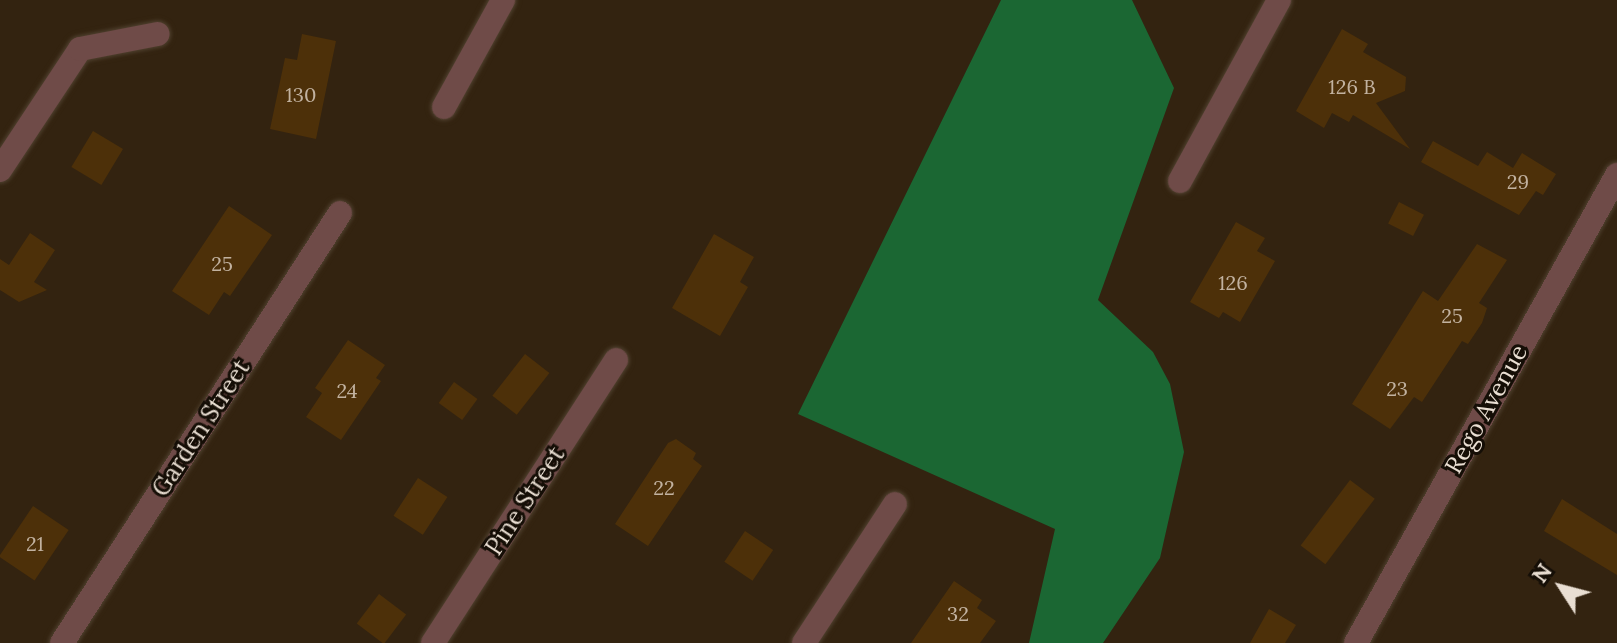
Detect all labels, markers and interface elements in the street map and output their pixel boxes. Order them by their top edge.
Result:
house number: 126 B [1328,74,1376,98]
house number: 130 [286,82,316,106]
house number: 29 [1507,169,1529,193]
house number: 25 [211,251,233,275]
house number: 126 [1218,270,1248,294]
house number: 25 [1441,303,1463,327]
street label: Rego Avenue [1439,340,1533,478]
street label: Garden Street [146,354,256,502]
house number: 23 [1386,376,1408,400]
house number: 24 [336,378,358,402]
street label: Pine Street [479,441,571,561]
house number: 22 [653,475,675,499]
house number: 21 [26,531,44,555]
north arrow [1521,547,1601,627]
text: N [1525,558,1558,588]
house number: 32 [947,601,969,625]

